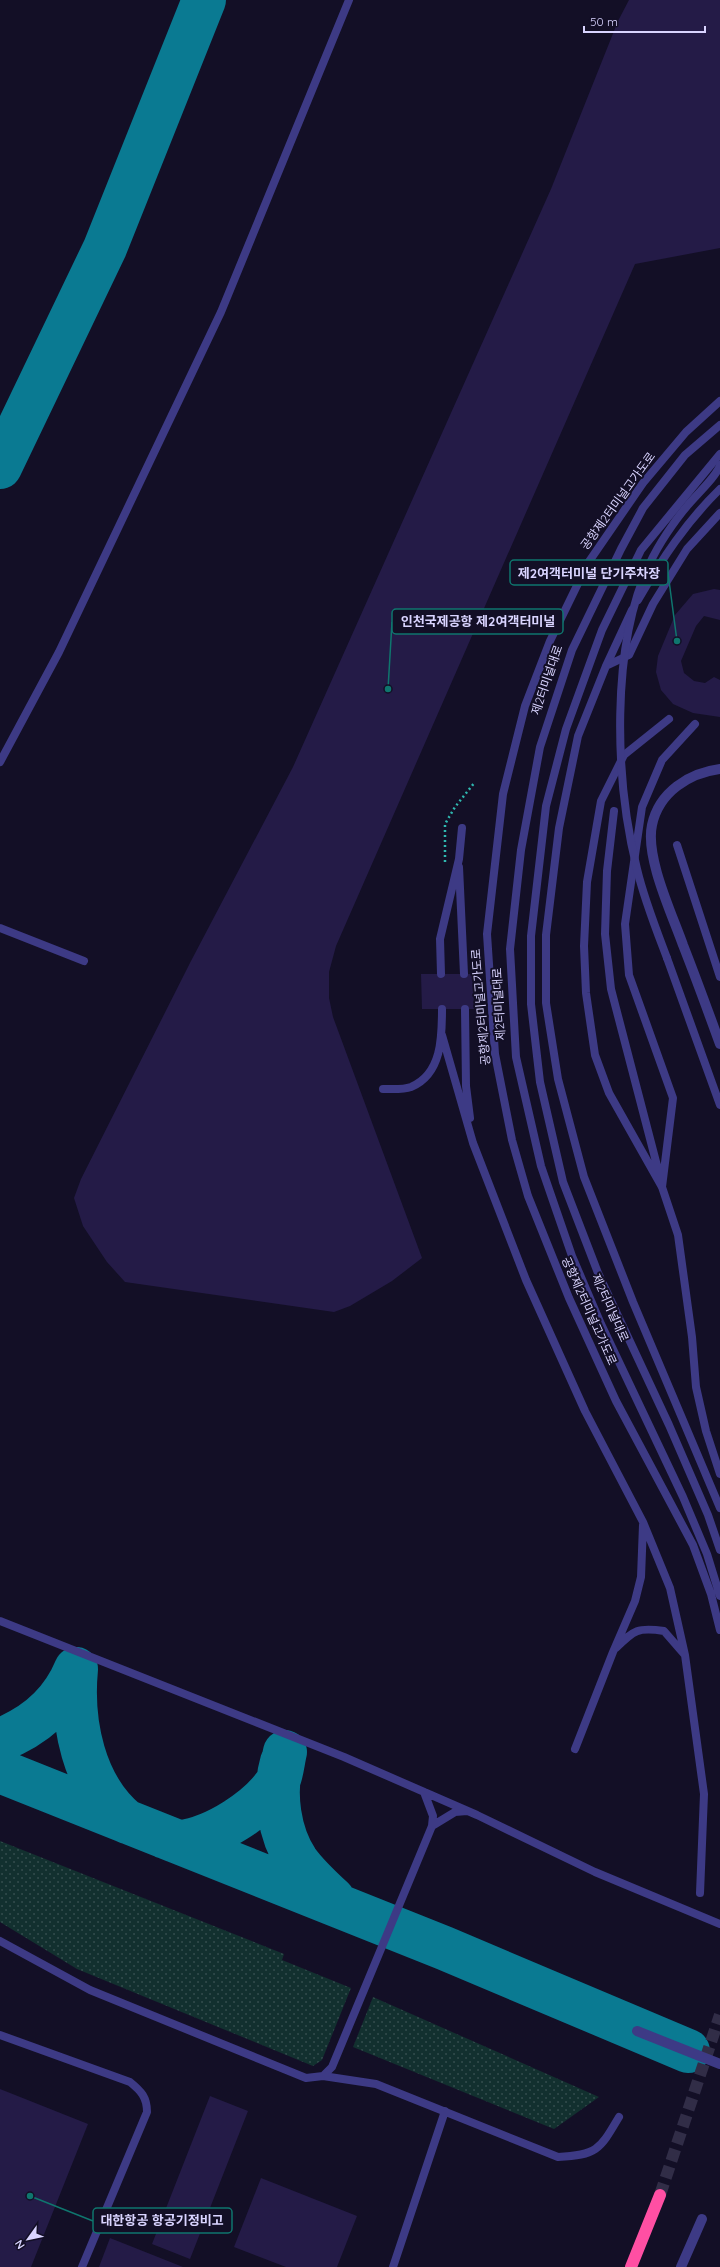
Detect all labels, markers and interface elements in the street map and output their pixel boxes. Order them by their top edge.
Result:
scale bar [584,8,705,34]
text: 50 m [590,14,618,29]
street label: 공항제2터미널고가도로 [577,449,658,552]
callout: 제2여객터미널 단기주차장 [510,560,668,585]
text: 제2여객터미널 단기주차장 [518,565,660,581]
callout: 인천국제공항 제2여객터미널 [392,609,563,634]
text: 인천국제공항 제2여객터미널 [401,613,555,629]
street label: 제2터미널대로 [528,643,565,717]
street label: 공항제2터미널고가도로 [468,948,493,1066]
street label: 제2터미널대로 [489,967,508,1041]
street label: 공항제2터미널고가도로 [559,1254,620,1367]
street label: 제2터미널대로 [589,1271,632,1344]
callout: 대한항공 항공기정비고 [93,2208,232,2233]
text: 대한항공 항공기정비고 [100,2212,224,2228]
north arrow [8,2219,48,2259]
text: N [12,2237,28,2252]

